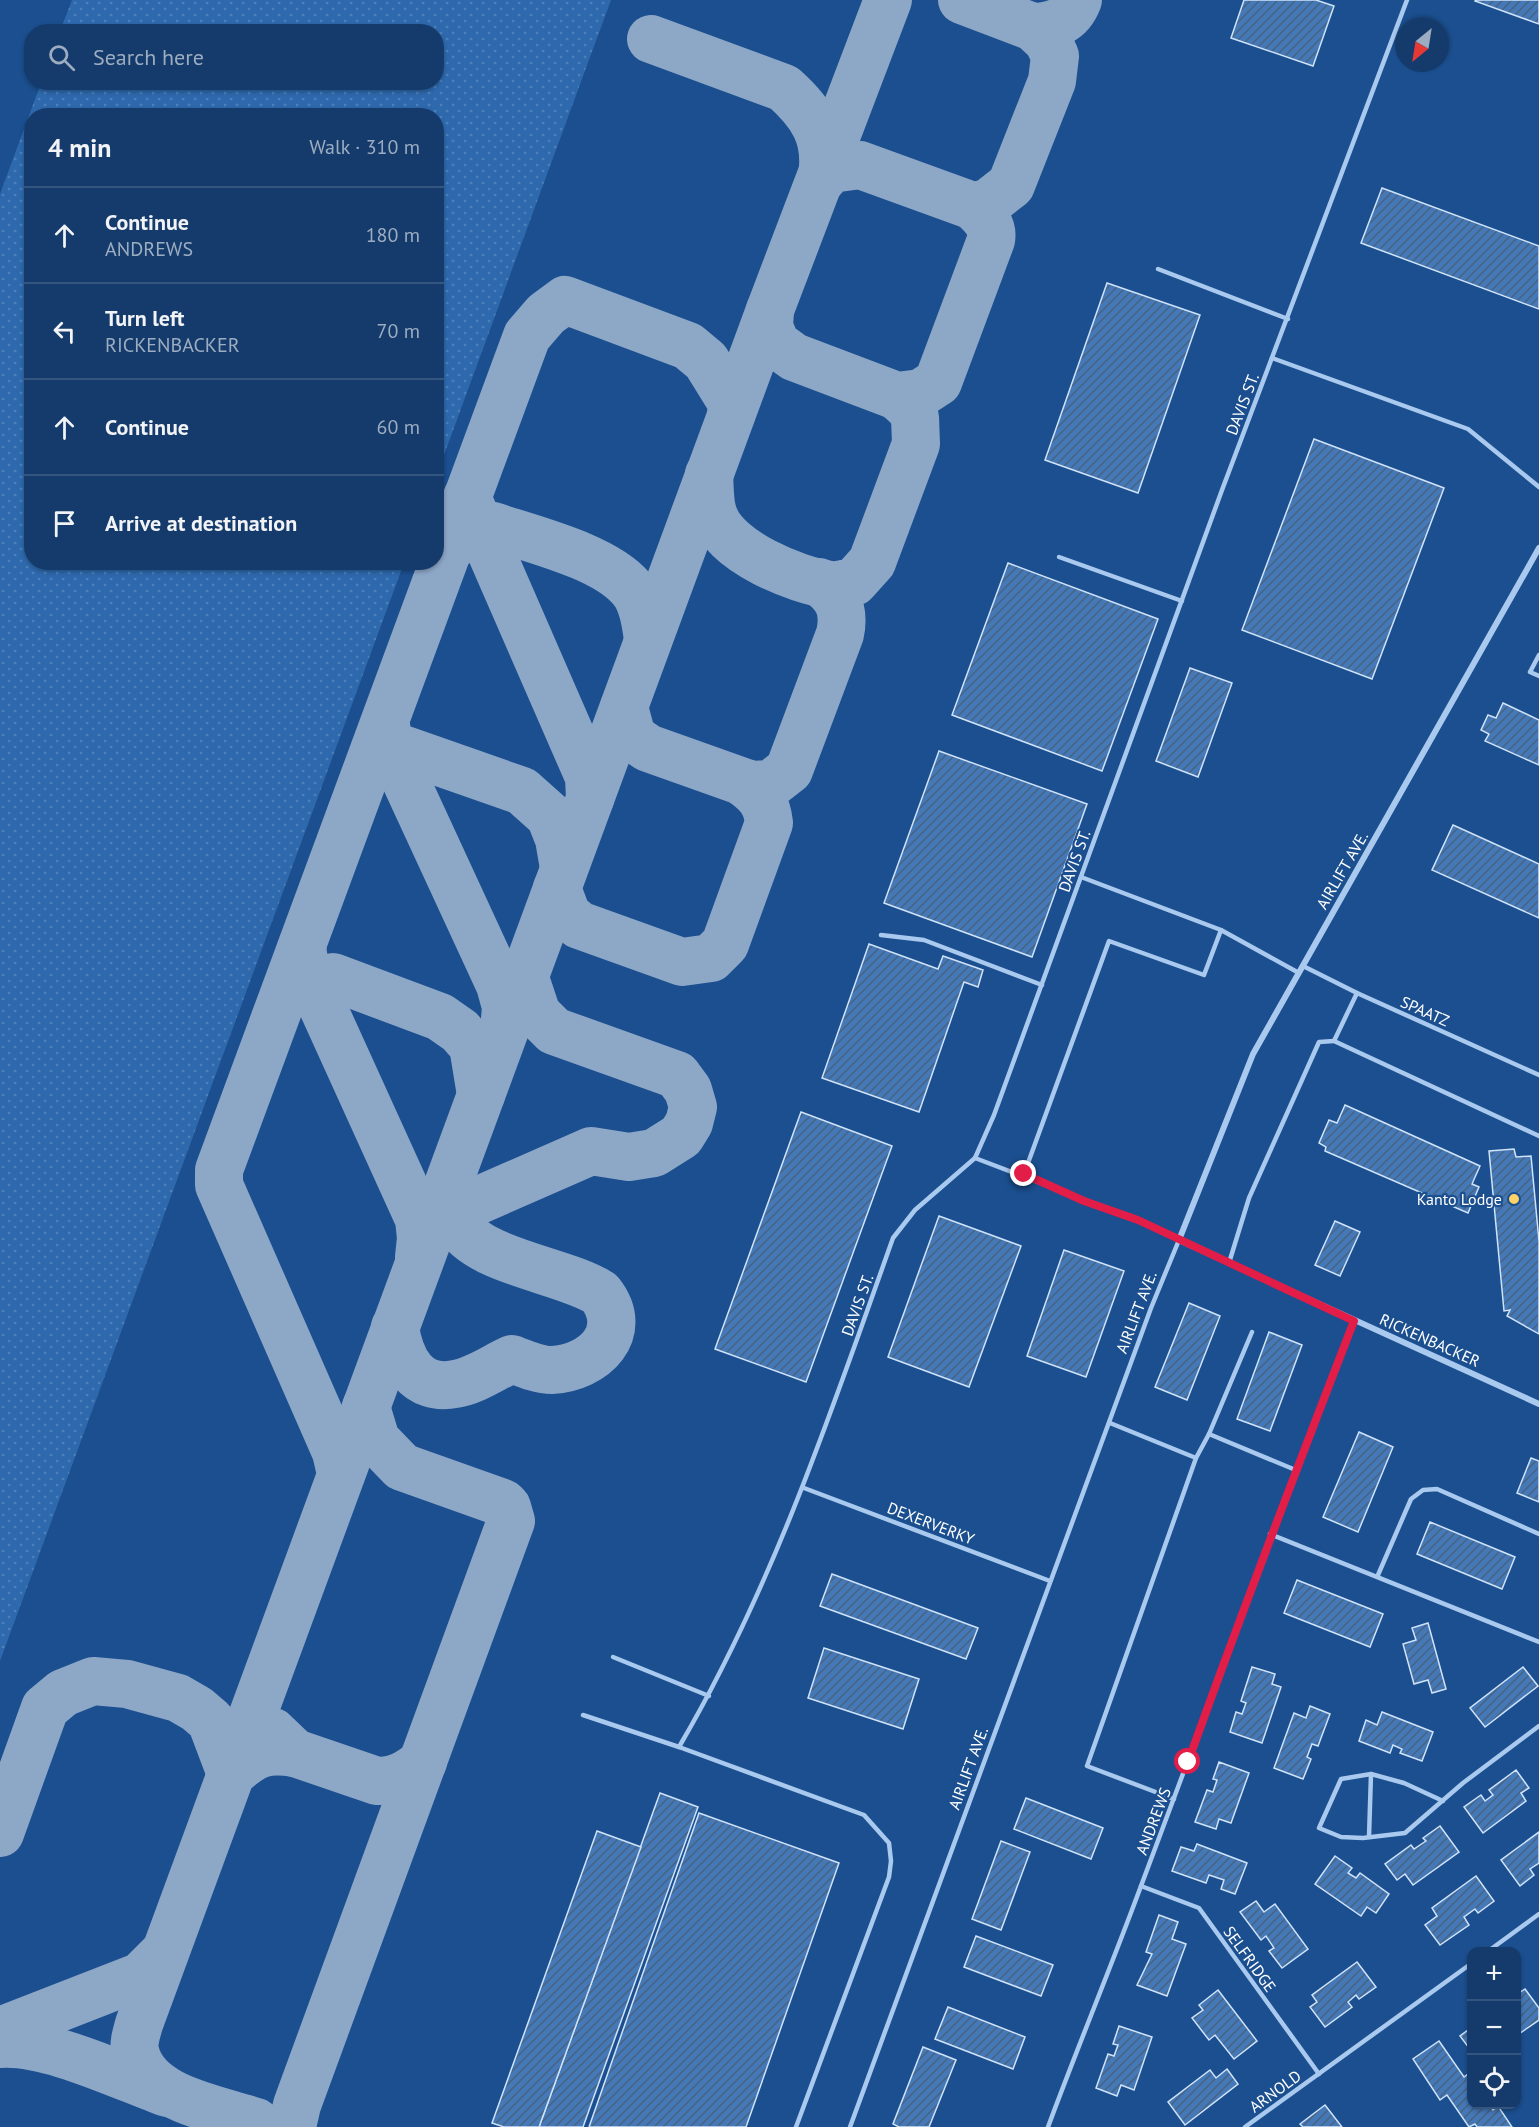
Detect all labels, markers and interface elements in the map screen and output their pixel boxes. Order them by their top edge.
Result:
north arrow [1395,18,1449,72]
search box [24,24,444,90]
icon: search [45,41,78,74]
text: Search here [93,43,204,71]
text: 4 min [48,131,111,164]
text: Walk · 310 m [309,134,420,160]
text: Continue [105,208,189,236]
icon: ahead [48,219,81,252]
text: 180 m [366,222,420,248]
text: ANDREWS [105,236,193,262]
text: Turn left [105,304,185,332]
icon: left [48,315,81,348]
text: 70 m [377,318,420,344]
text: RICKENBACKER [105,332,240,358]
street label: DAVIS ST. [1221,370,1263,438]
icon: ahead [48,411,81,444]
text: Continue [105,413,189,441]
text: 60 m [377,414,420,440]
icon: arrive [48,507,81,540]
text: Arrive at destination [105,509,297,537]
street label: DAVIS ST. [1054,827,1094,895]
street label: AIRLIFT AVE. [1312,828,1372,912]
street label: SPAATZ [1398,991,1453,1031]
route end [1010,1160,1036,1186]
place label: Kanto Lodge [1417,1189,1502,1209]
marker: Kanto Lodge [1507,1192,1521,1206]
street label: AIRLIFT AVE. [1111,1268,1161,1356]
street label: DAVIS ST. [837,1271,877,1339]
street label: RICKENBACKER [1377,1309,1483,1371]
street label: DEXERVERKY [885,1497,977,1549]
street label: AIRLIFT AVE. [944,1724,992,1812]
route start [1174,1748,1200,1774]
street label: ANDREWS [1131,1785,1175,1857]
street label: SELFRIDGE [1219,1922,1281,1996]
map controls [1467,1947,1521,2109]
button: + [1467,1947,1521,2001]
button: − [1467,2001,1521,2055]
button: locate [1467,2055,1521,2109]
street label: ARNOLD [1245,2065,1305,2117]

